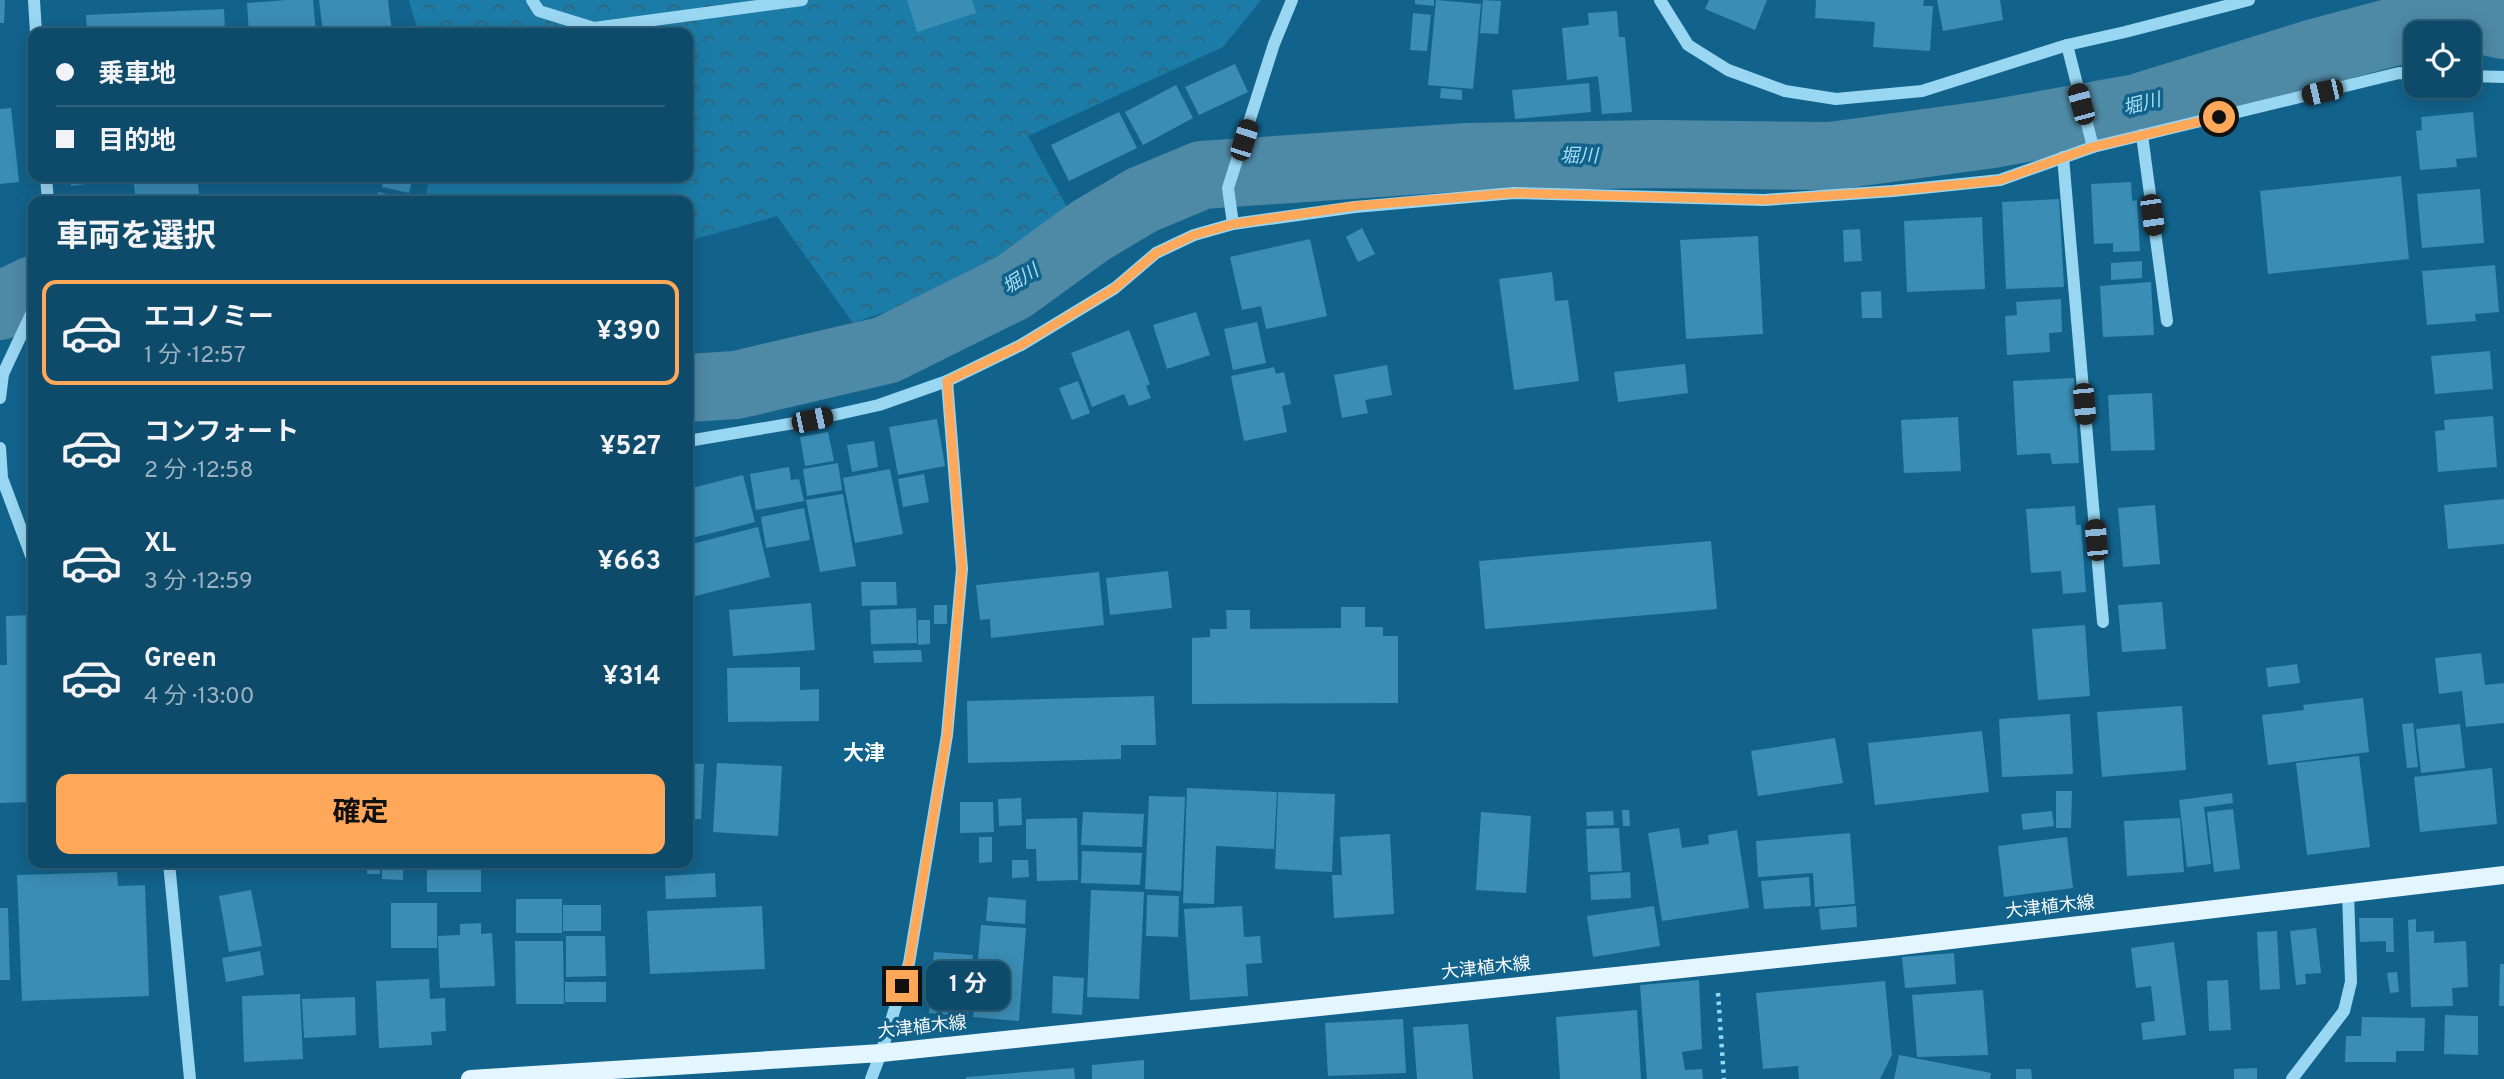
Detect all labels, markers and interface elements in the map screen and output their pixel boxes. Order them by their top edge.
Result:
map controls [2404,21,2481,98]
button: locate [2404,21,2481,98]
text: 乗車地 [98,59,176,92]
car [2300,77,2345,107]
car [2066,81,2097,127]
water label: 堀川 [2121,88,2165,121]
route start [2203,101,2235,133]
car [1228,117,1261,163]
text: 目的地 [98,126,176,159]
water label: 堀川 [1560,145,1600,169]
car [2139,193,2166,237]
text: 車両を選択 [56,218,216,258]
water label: 堀川 [999,259,1045,300]
icon: car [60,301,123,364]
text: エコノミー [144,302,274,335]
text: ¥390 [596,316,661,349]
text: 1 分 · 12:57 [144,342,246,371]
car [2072,382,2097,426]
car [790,405,835,435]
icon: car [60,416,123,479]
text: コンフォート [144,417,299,450]
text: ¥527 [600,431,661,464]
text: 2 分 · 12:58 [144,457,253,486]
car [2084,518,2109,562]
text: XL [144,528,176,561]
icon: car [60,531,123,594]
text: ¥663 [598,546,661,579]
text: 3 分 · 12:59 [144,568,253,597]
text: Green [144,643,217,676]
icon: car [60,646,123,709]
text: ¥314 [603,661,661,694]
text: 4 分 · 13:00 [144,683,254,712]
district label: 大津 [843,741,885,768]
button: 確定 [56,774,665,854]
street label: 大津植木線 [2004,892,2096,924]
street label: 大津植木線 [1440,953,1532,985]
callout: 1 分 [926,962,1010,1010]
route end [886,970,918,1002]
text: 1 分 [949,971,987,1000]
street label: 大津植木線 [876,1012,968,1044]

